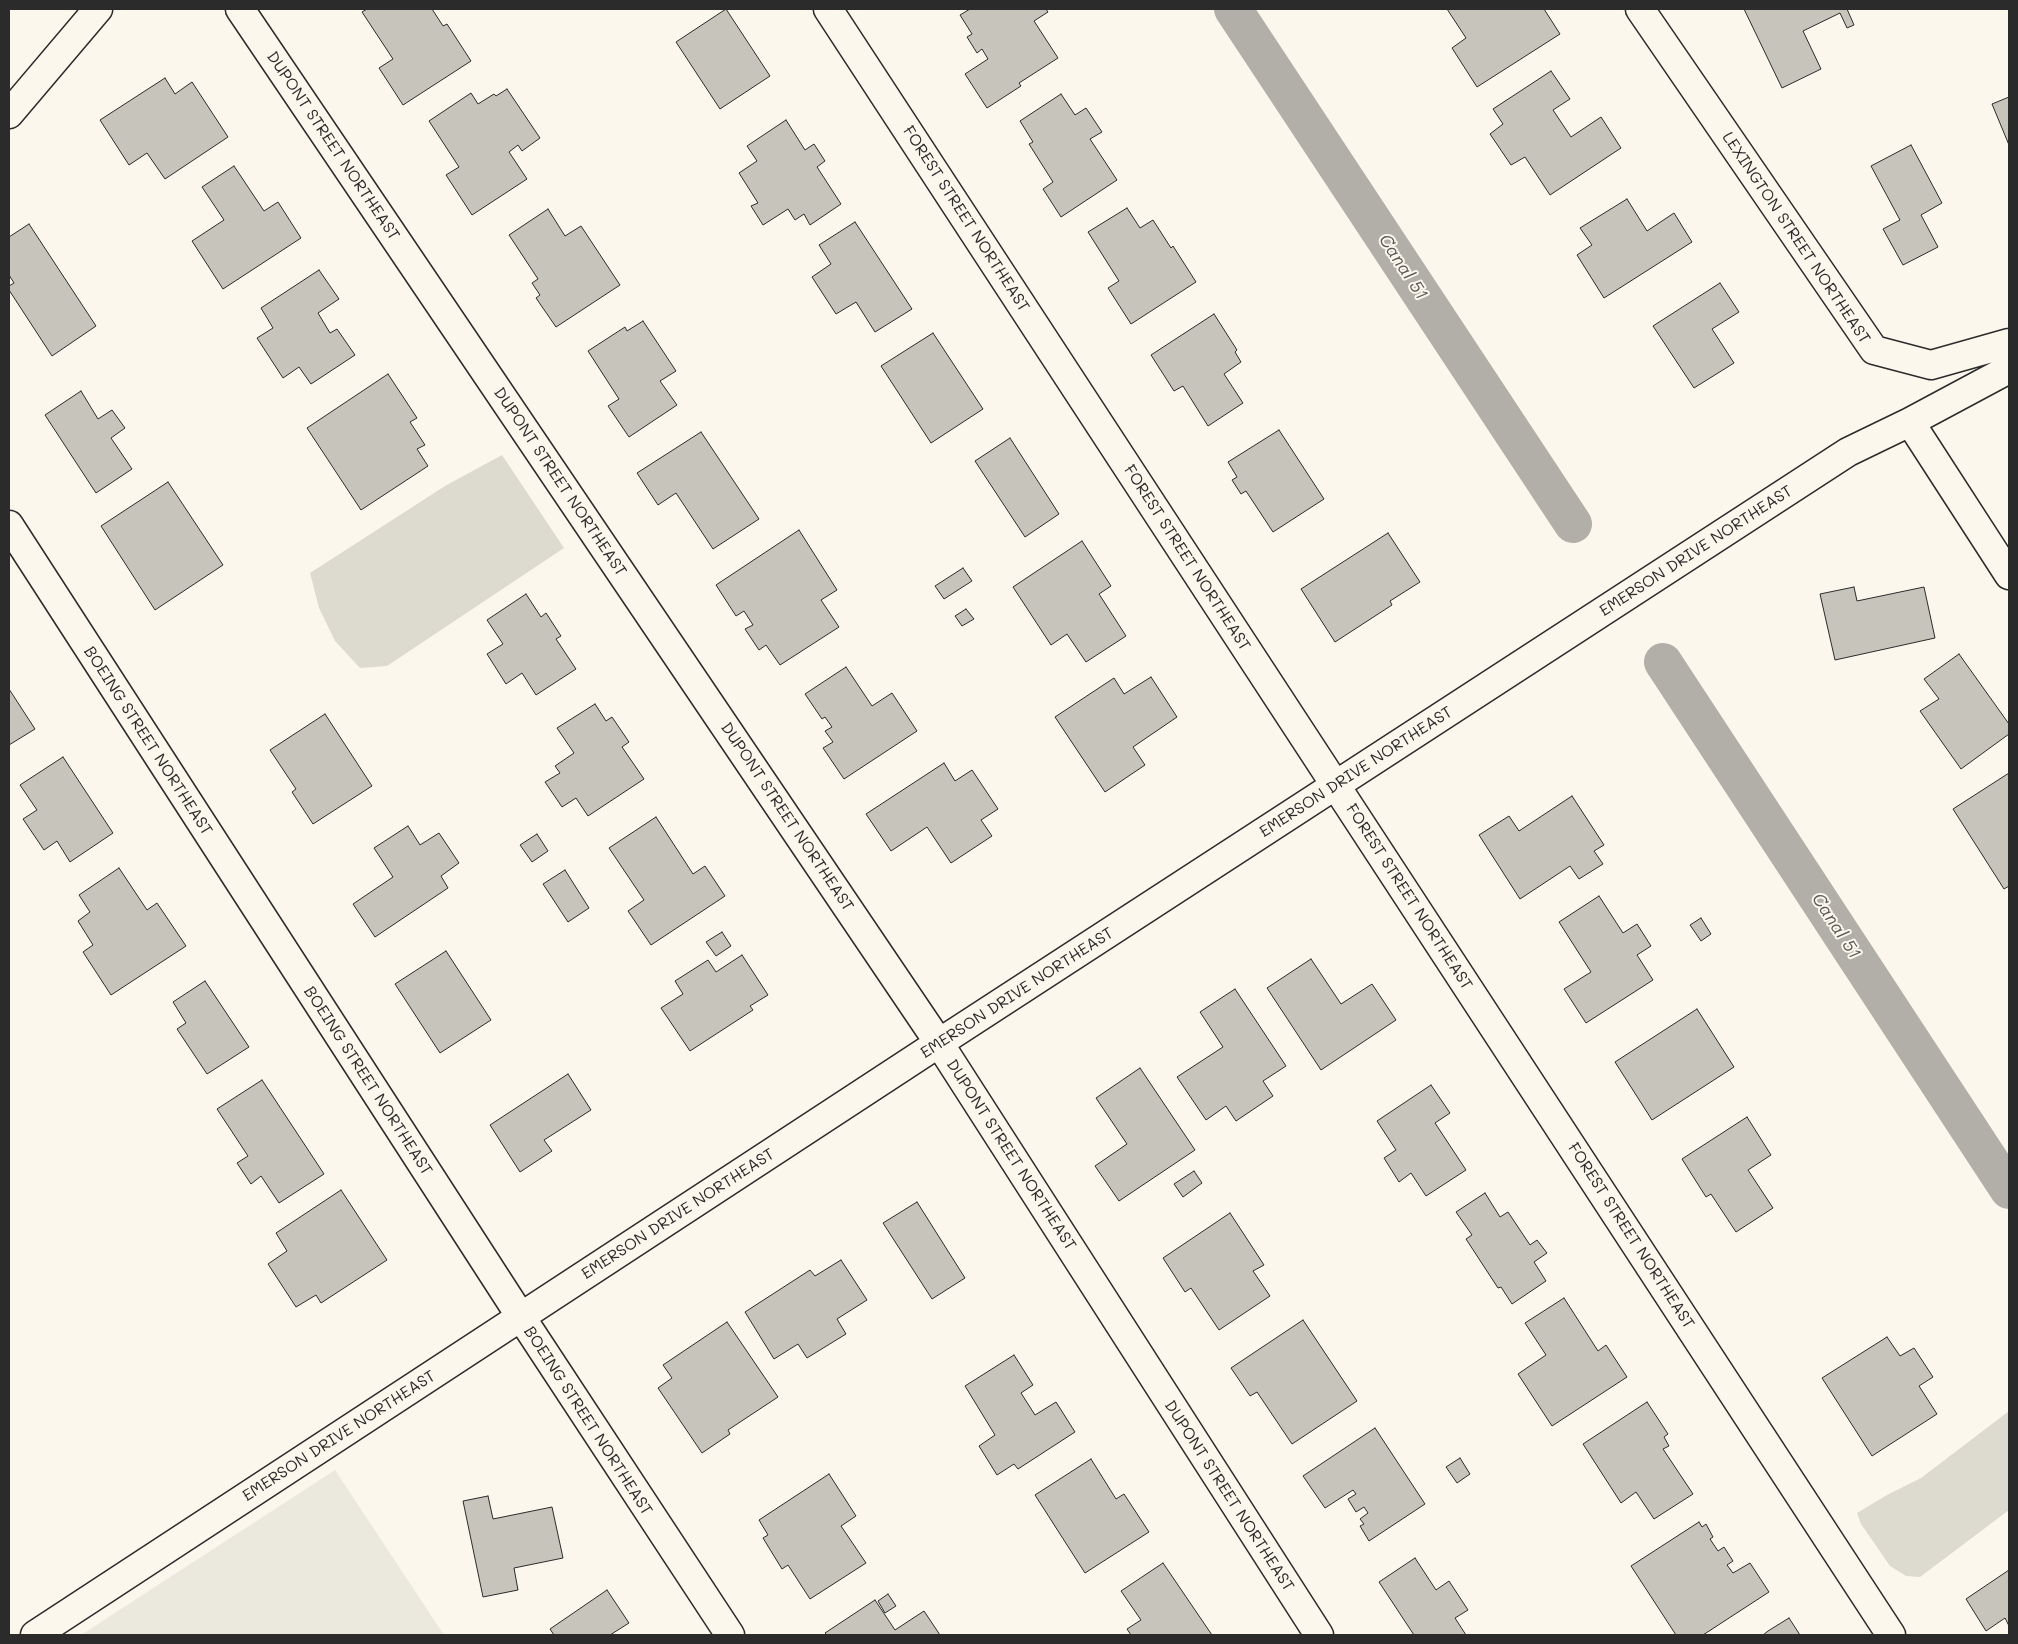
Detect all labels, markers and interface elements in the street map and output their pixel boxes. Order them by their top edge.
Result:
street label: DUPONT STREET NORTHEAST [262,48,404,244]
street label: FOREST STREET NORTHEAST [899,122,1033,316]
street label: LEXINGTON STREET NORTHEAST [1718,129,1874,347]
water label: Canal 51 [1374,230,1432,304]
street label: DUPONT STREET NORTHEAST [489,384,631,580]
street label: FOREST STREET NORTHEAST [1120,461,1254,655]
street label: EMERSON DRIVE NORTHEAST [1596,481,1796,621]
street label: BOEING STREET NORTHEAST [80,643,216,839]
street label: EMERSON DRIVE NORTHEAST [1256,702,1456,842]
street label: DUPONT STREET NORTHEAST [716,719,858,915]
street label: FOREST STREET NORTHEAST [1342,800,1476,994]
water label: Canal 51 [1807,889,1865,963]
street label: EMERSON DRIVE NORTHEAST [917,923,1117,1063]
street label: BOEING STREET NORTHEAST [300,983,436,1179]
street label: DUPONT STREET NORTHEAST [942,1056,1080,1254]
street label: FOREST STREET NORTHEAST [1564,1139,1698,1333]
street label: EMERSON DRIVE NORTHEAST [578,1144,778,1284]
street label: BOEING STREET NORTHEAST [520,1323,656,1519]
street label: EMERSON DRIVE NORTHEAST [239,1366,439,1506]
street label: DUPONT STREET NORTHEAST [1160,1397,1298,1595]

